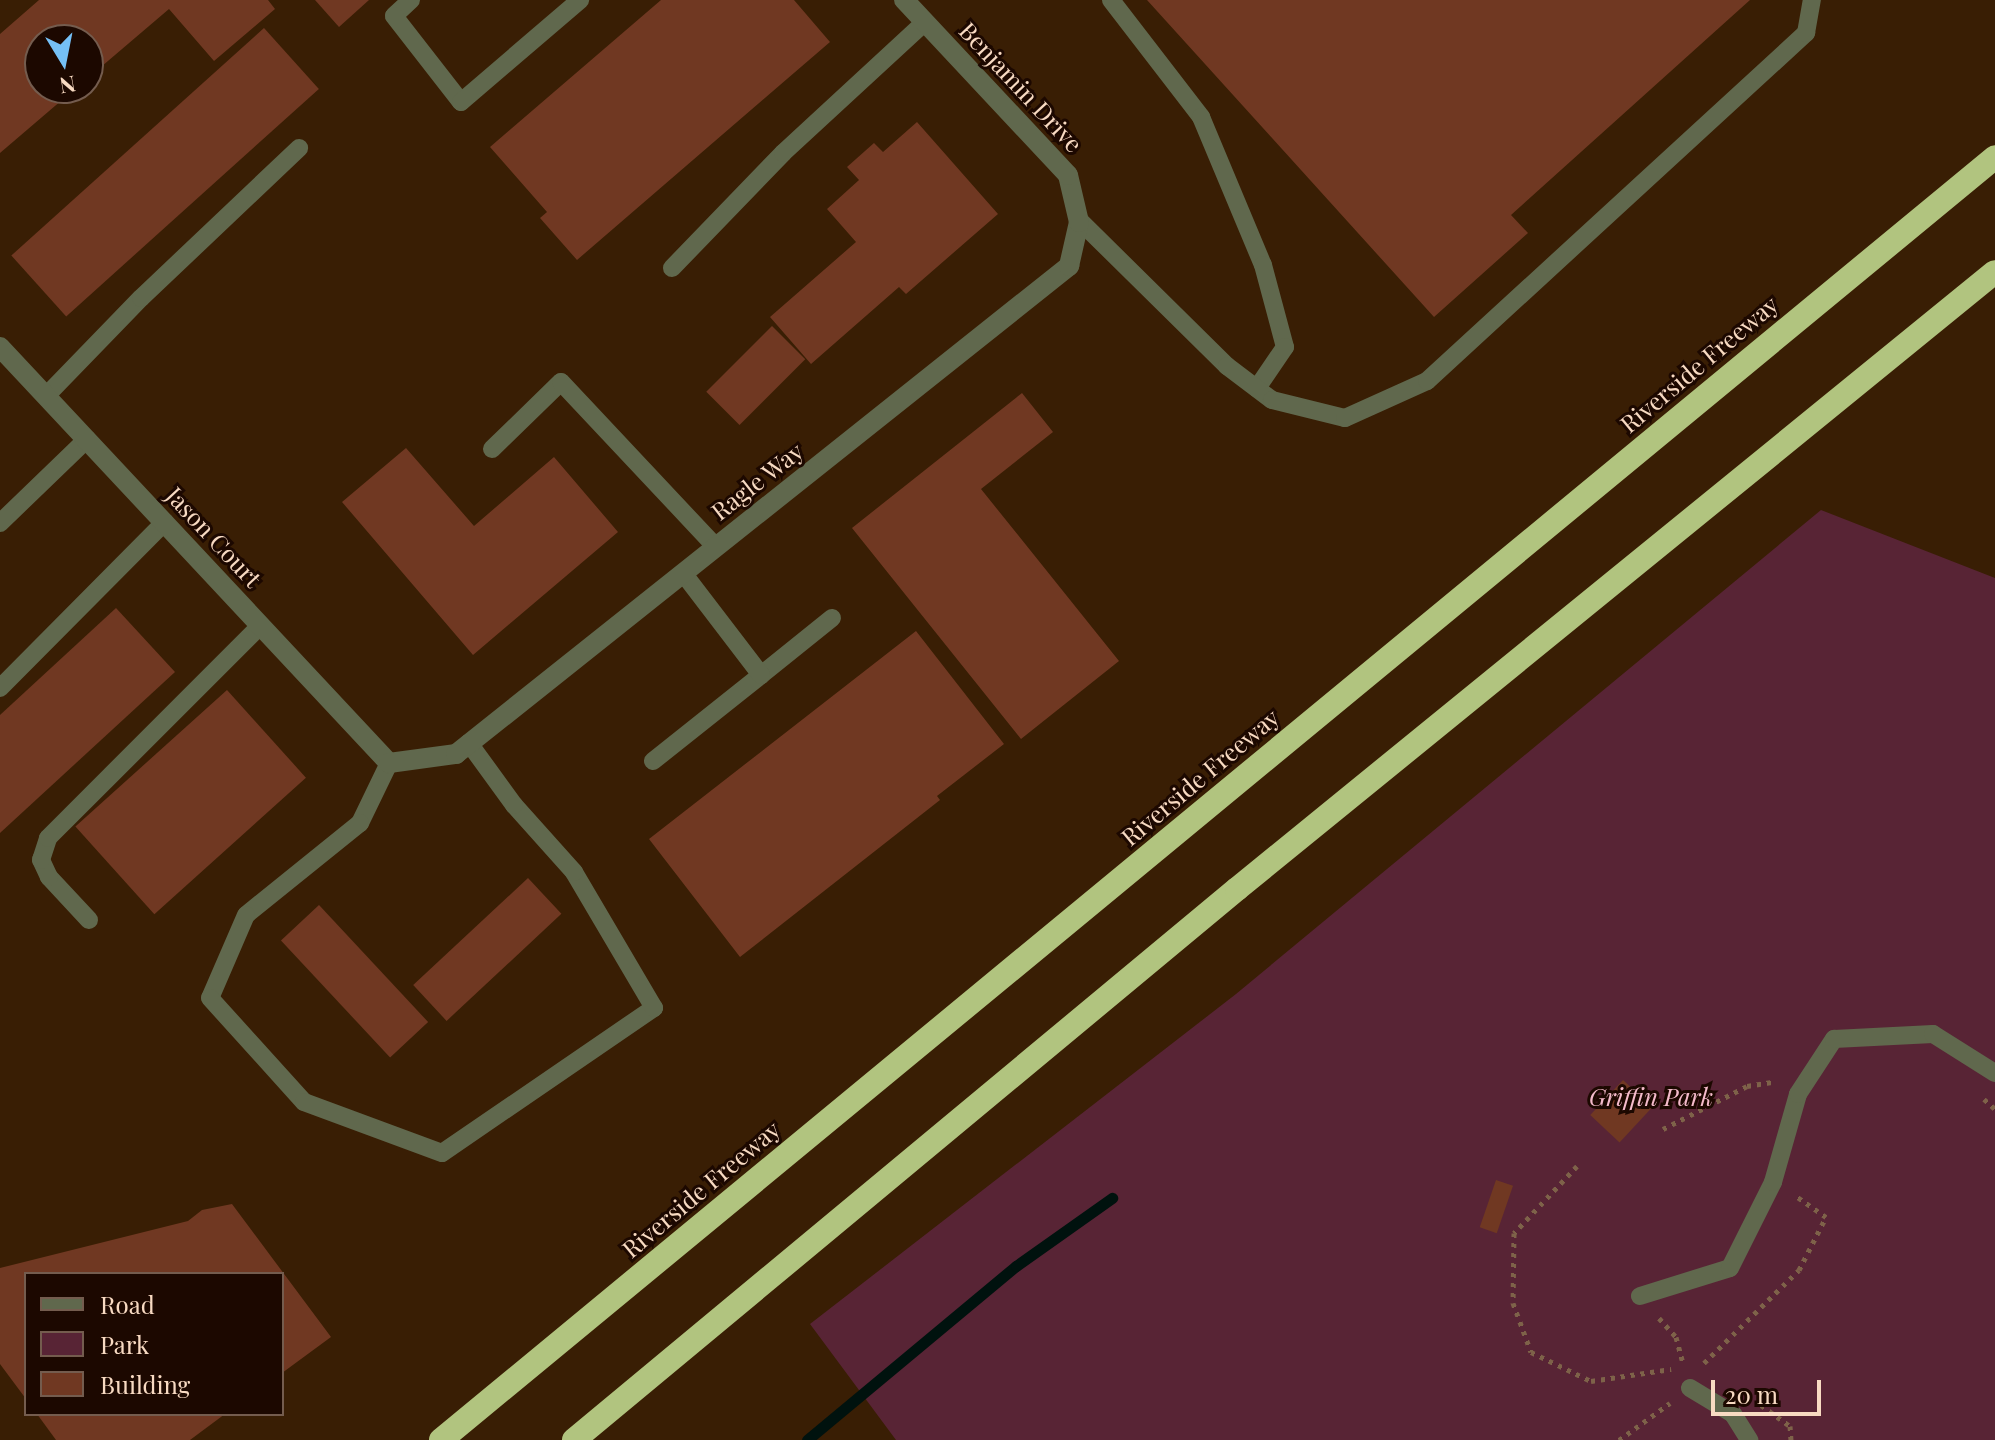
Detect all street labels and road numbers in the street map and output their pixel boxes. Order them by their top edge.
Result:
street label: Benjamin Drive [953,16,1089,158]
street label: Riverside Freeway [1614,290,1784,438]
street label: Ragle Way [705,436,809,526]
street label: Jason Court [160,481,268,593]
street label: Riverside Freeway [1115,703,1285,851]
street label: Riverside Freeway [616,1115,786,1263]

